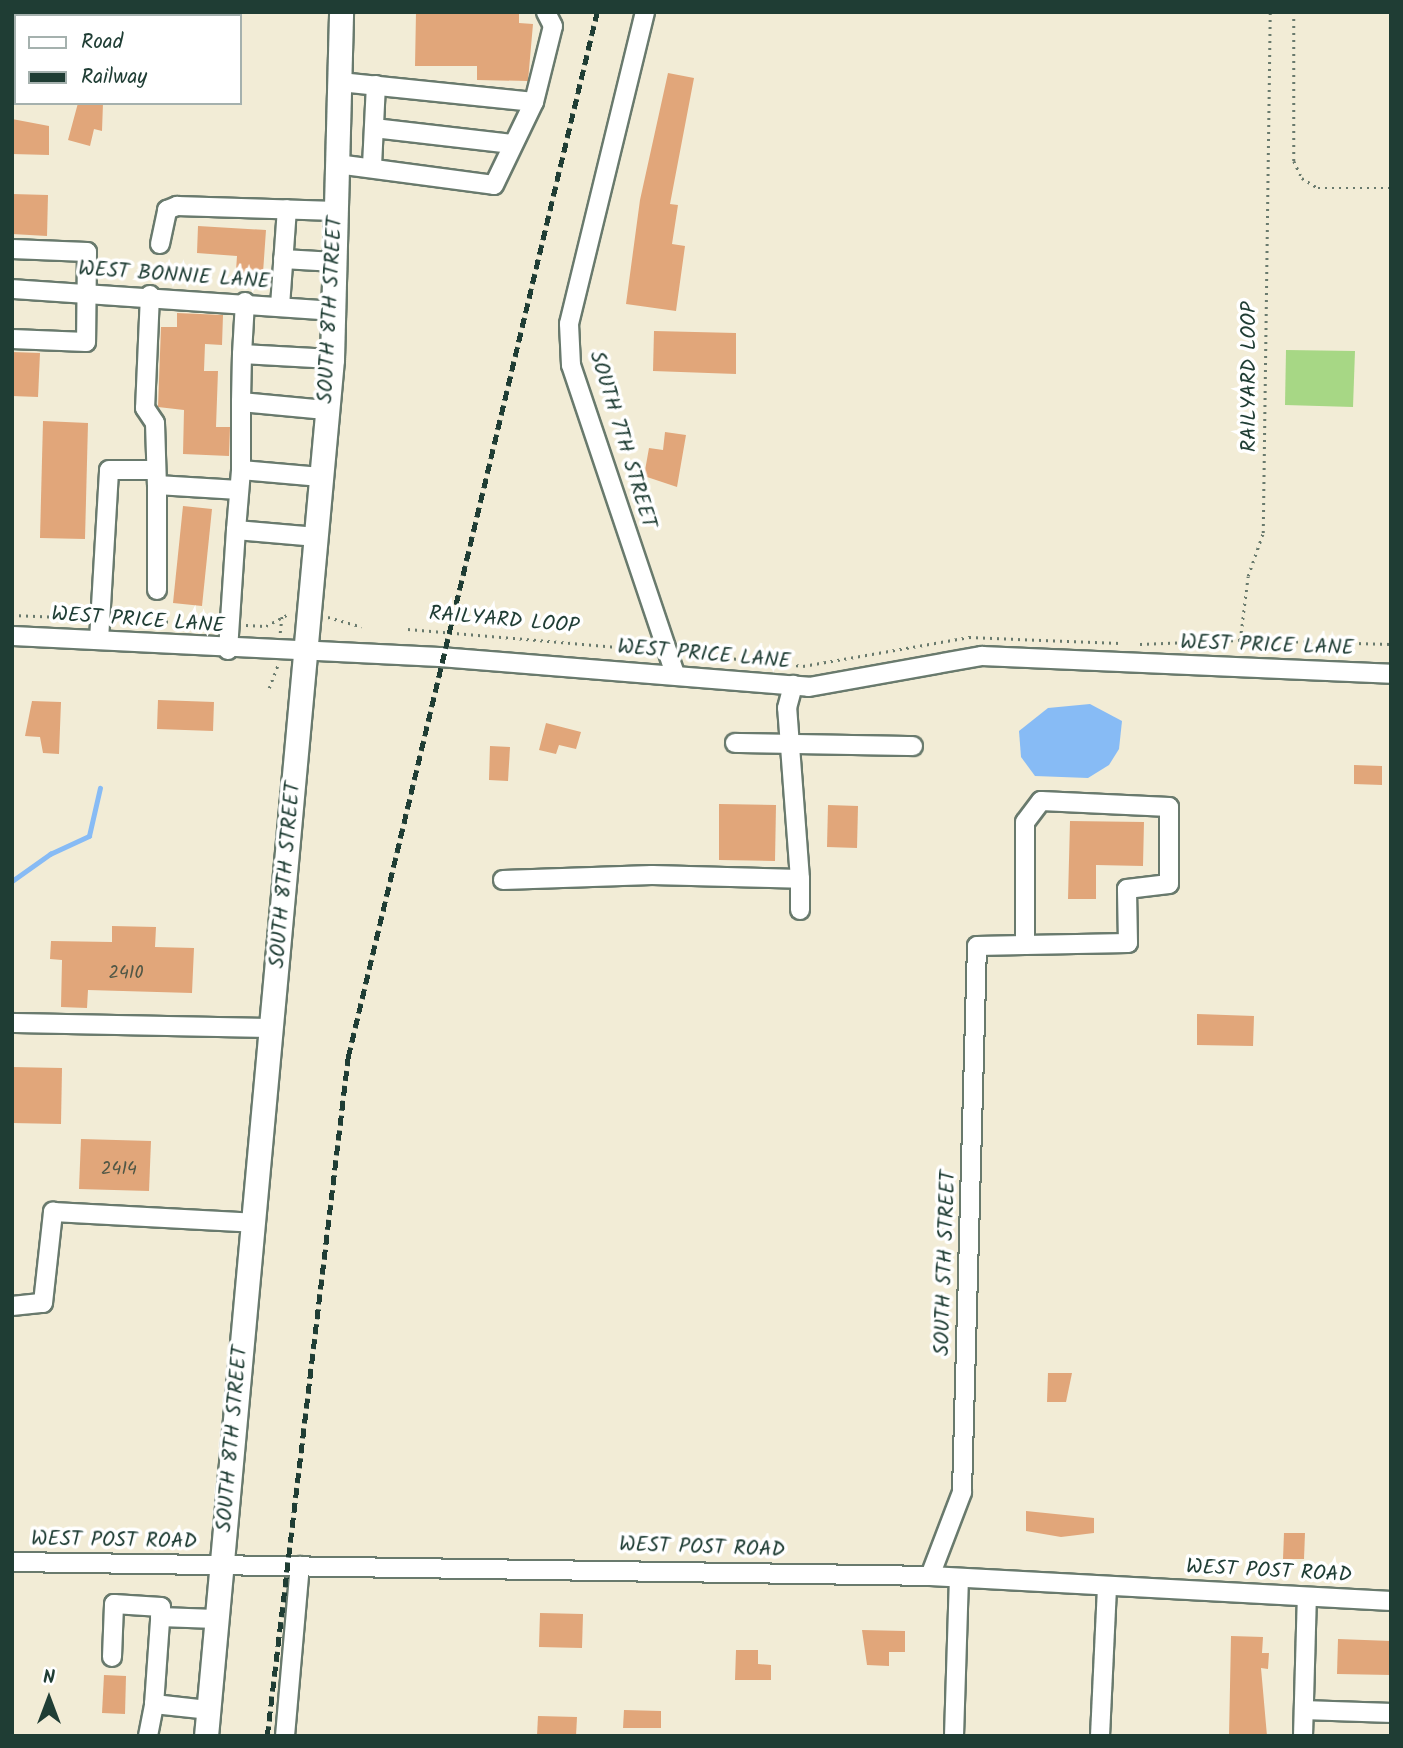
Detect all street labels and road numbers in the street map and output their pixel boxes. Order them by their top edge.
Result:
street label: SOUTH 8TH STREET [314,216,348,404]
street label: WEST BONNIE LANE [77,257,271,295]
street label: RAILYARD LOOP [1237,302,1263,452]
street label: SOUTH 7TH STREET [583,348,661,532]
street label: WEST PRICE LANE [50,602,226,640]
street label: RAILYARD LOOP [428,602,580,640]
street label: WEST PRICE LANE [1180,630,1354,662]
street label: WEST PRICE LANE [616,635,792,675]
street label: SOUTH 8TH STREET [265,781,307,969]
street label: SOUTH 5TH STREET [930,1170,962,1356]
street label: SOUTH 8TH STREET [212,1345,254,1533]
street label: WEST POST ROAD [31,1527,197,1555]
street label: WEST POST ROAD [619,1533,785,1563]
street label: WEST POST ROAD [1185,1555,1353,1589]

